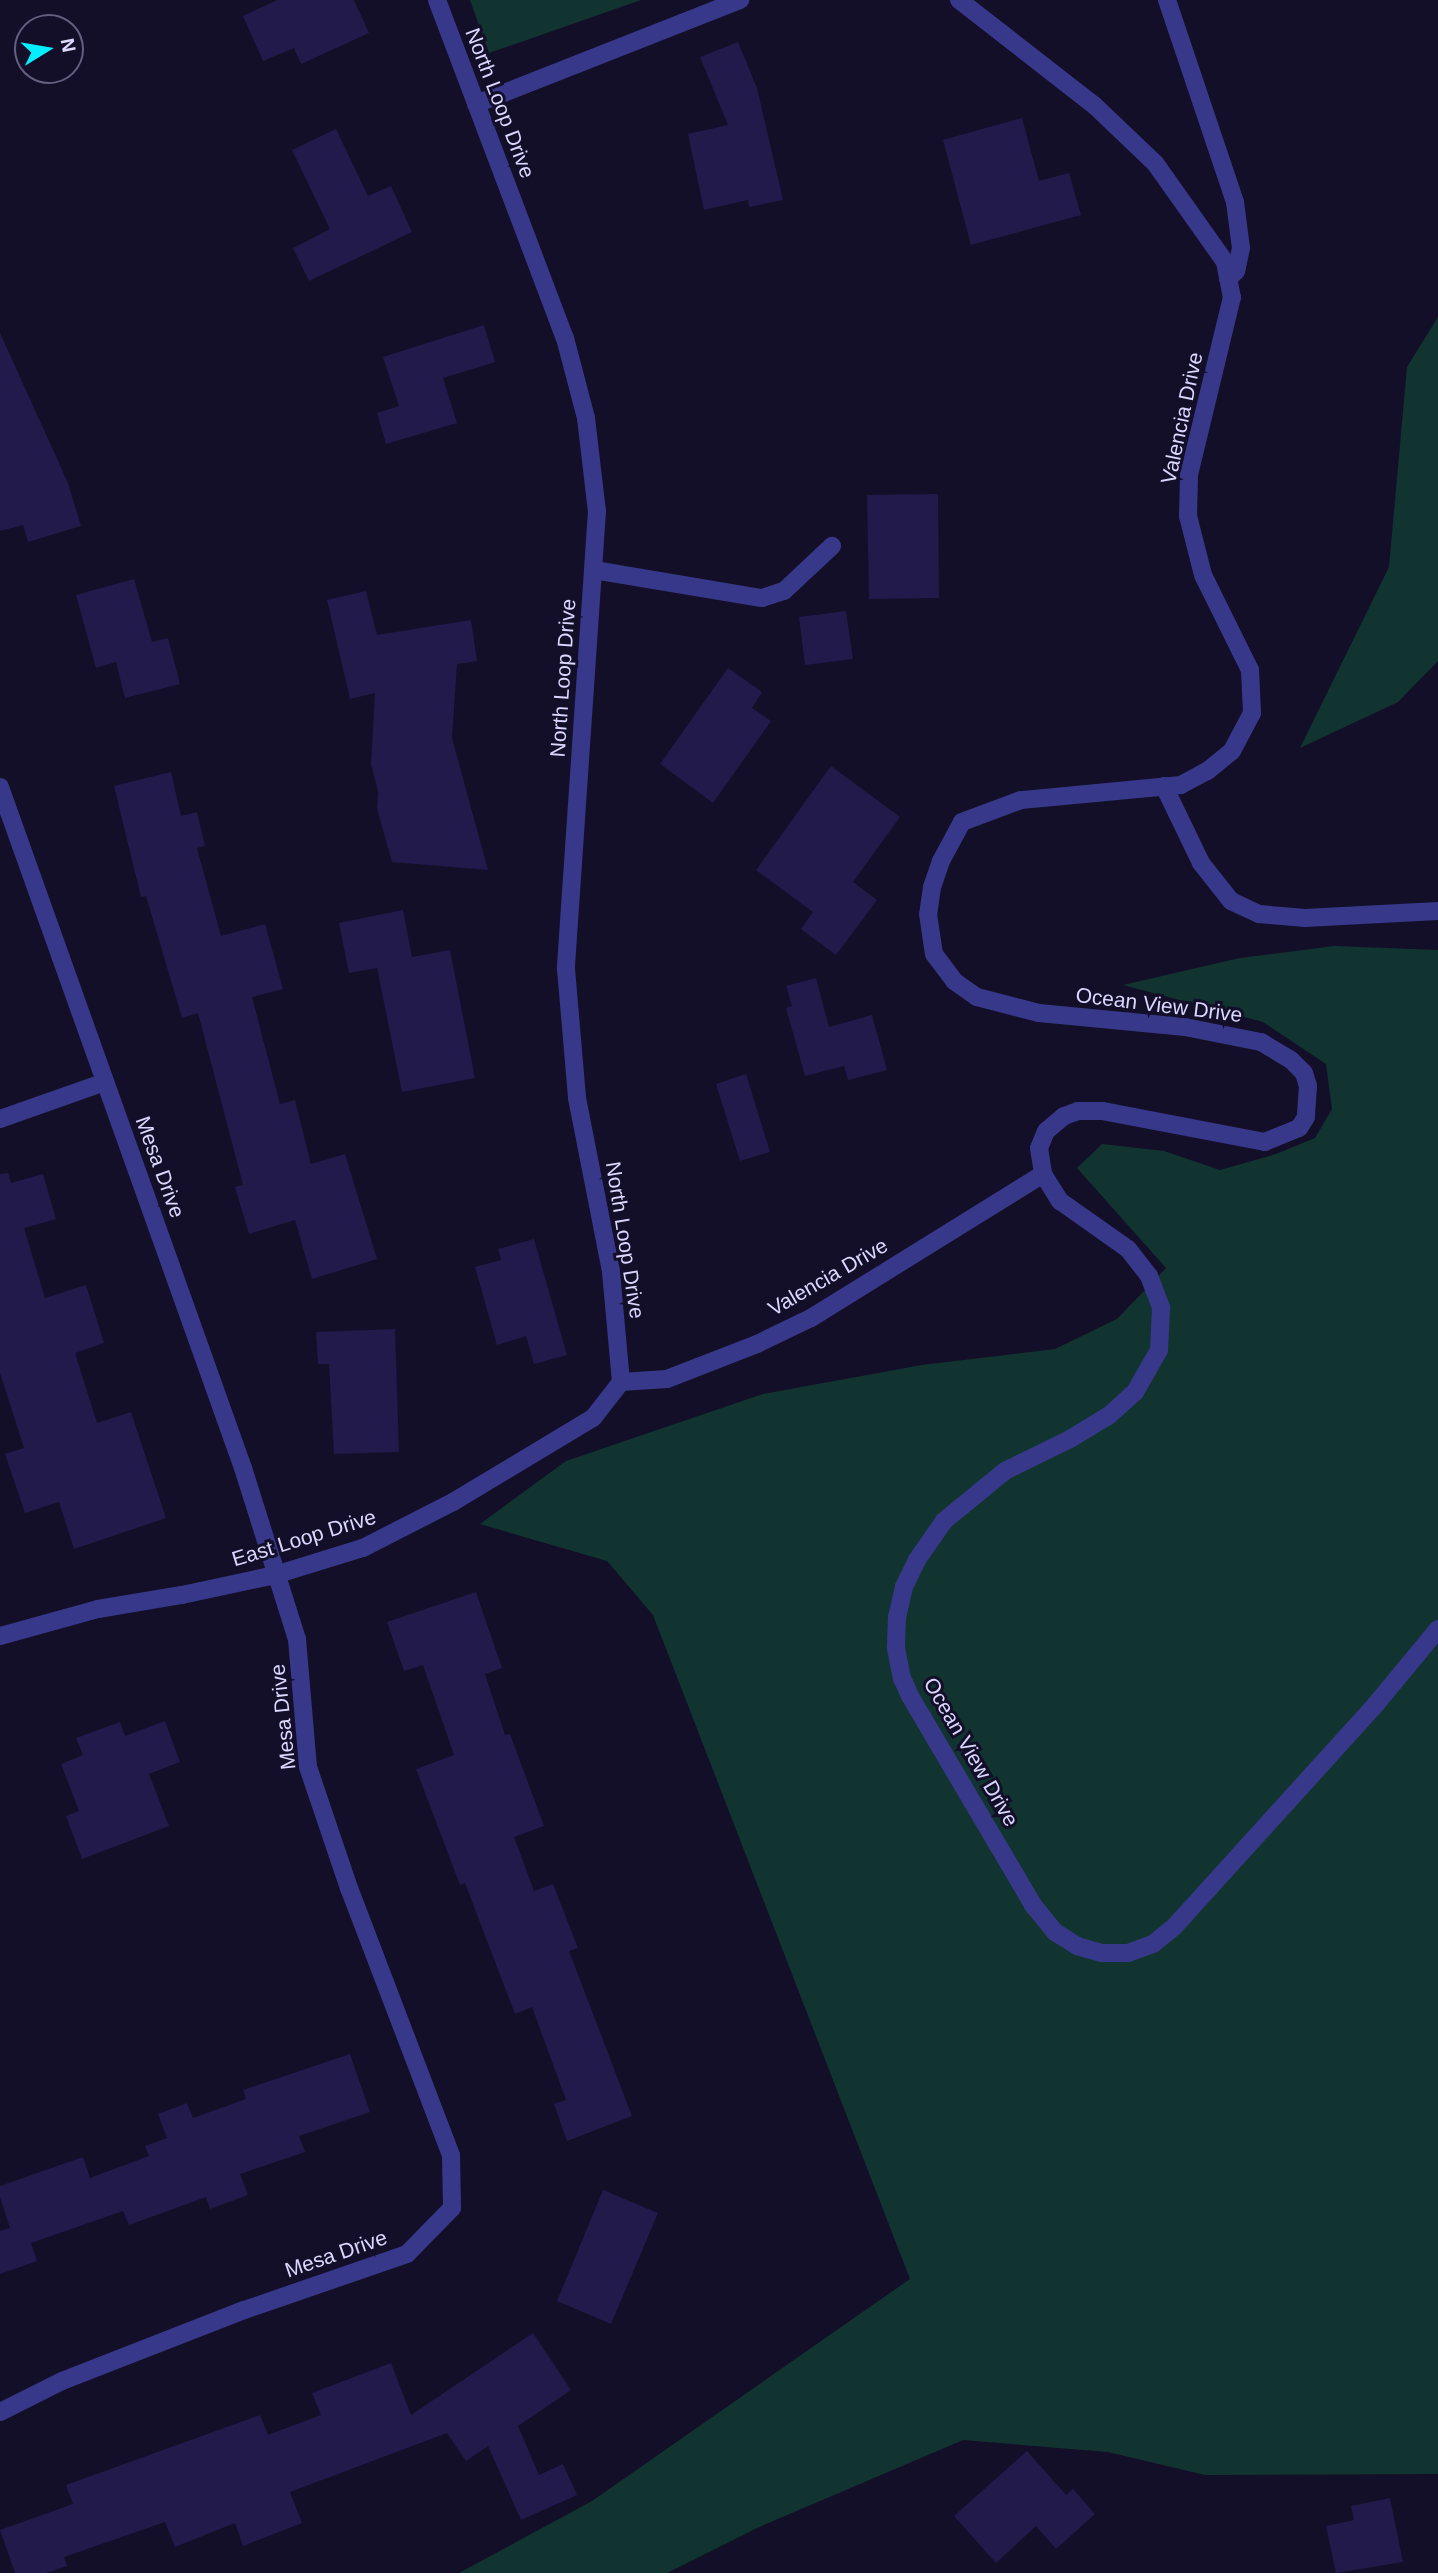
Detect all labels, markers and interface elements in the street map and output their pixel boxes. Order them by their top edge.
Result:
north arrow [14,14,84,84]
street label: North Loop Drive [460,24,540,182]
text: N [57,37,80,54]
street label: Valencia Drive [1156,350,1208,486]
street label: North Loop Drive [545,598,581,758]
street label: Ocean View Drive [1074,982,1244,1028]
street label: Mesa Drive [130,1113,190,1221]
street label: North Loop Drive [600,1160,650,1320]
street label: Valencia Drive [764,1233,892,1321]
street label: East Loop Drive [229,1504,379,1572]
street label: Mesa Drive [265,1663,301,1771]
street label: Ocean View Drive [918,1673,1024,1831]
street label: Mesa Drive [282,2225,390,2283]

